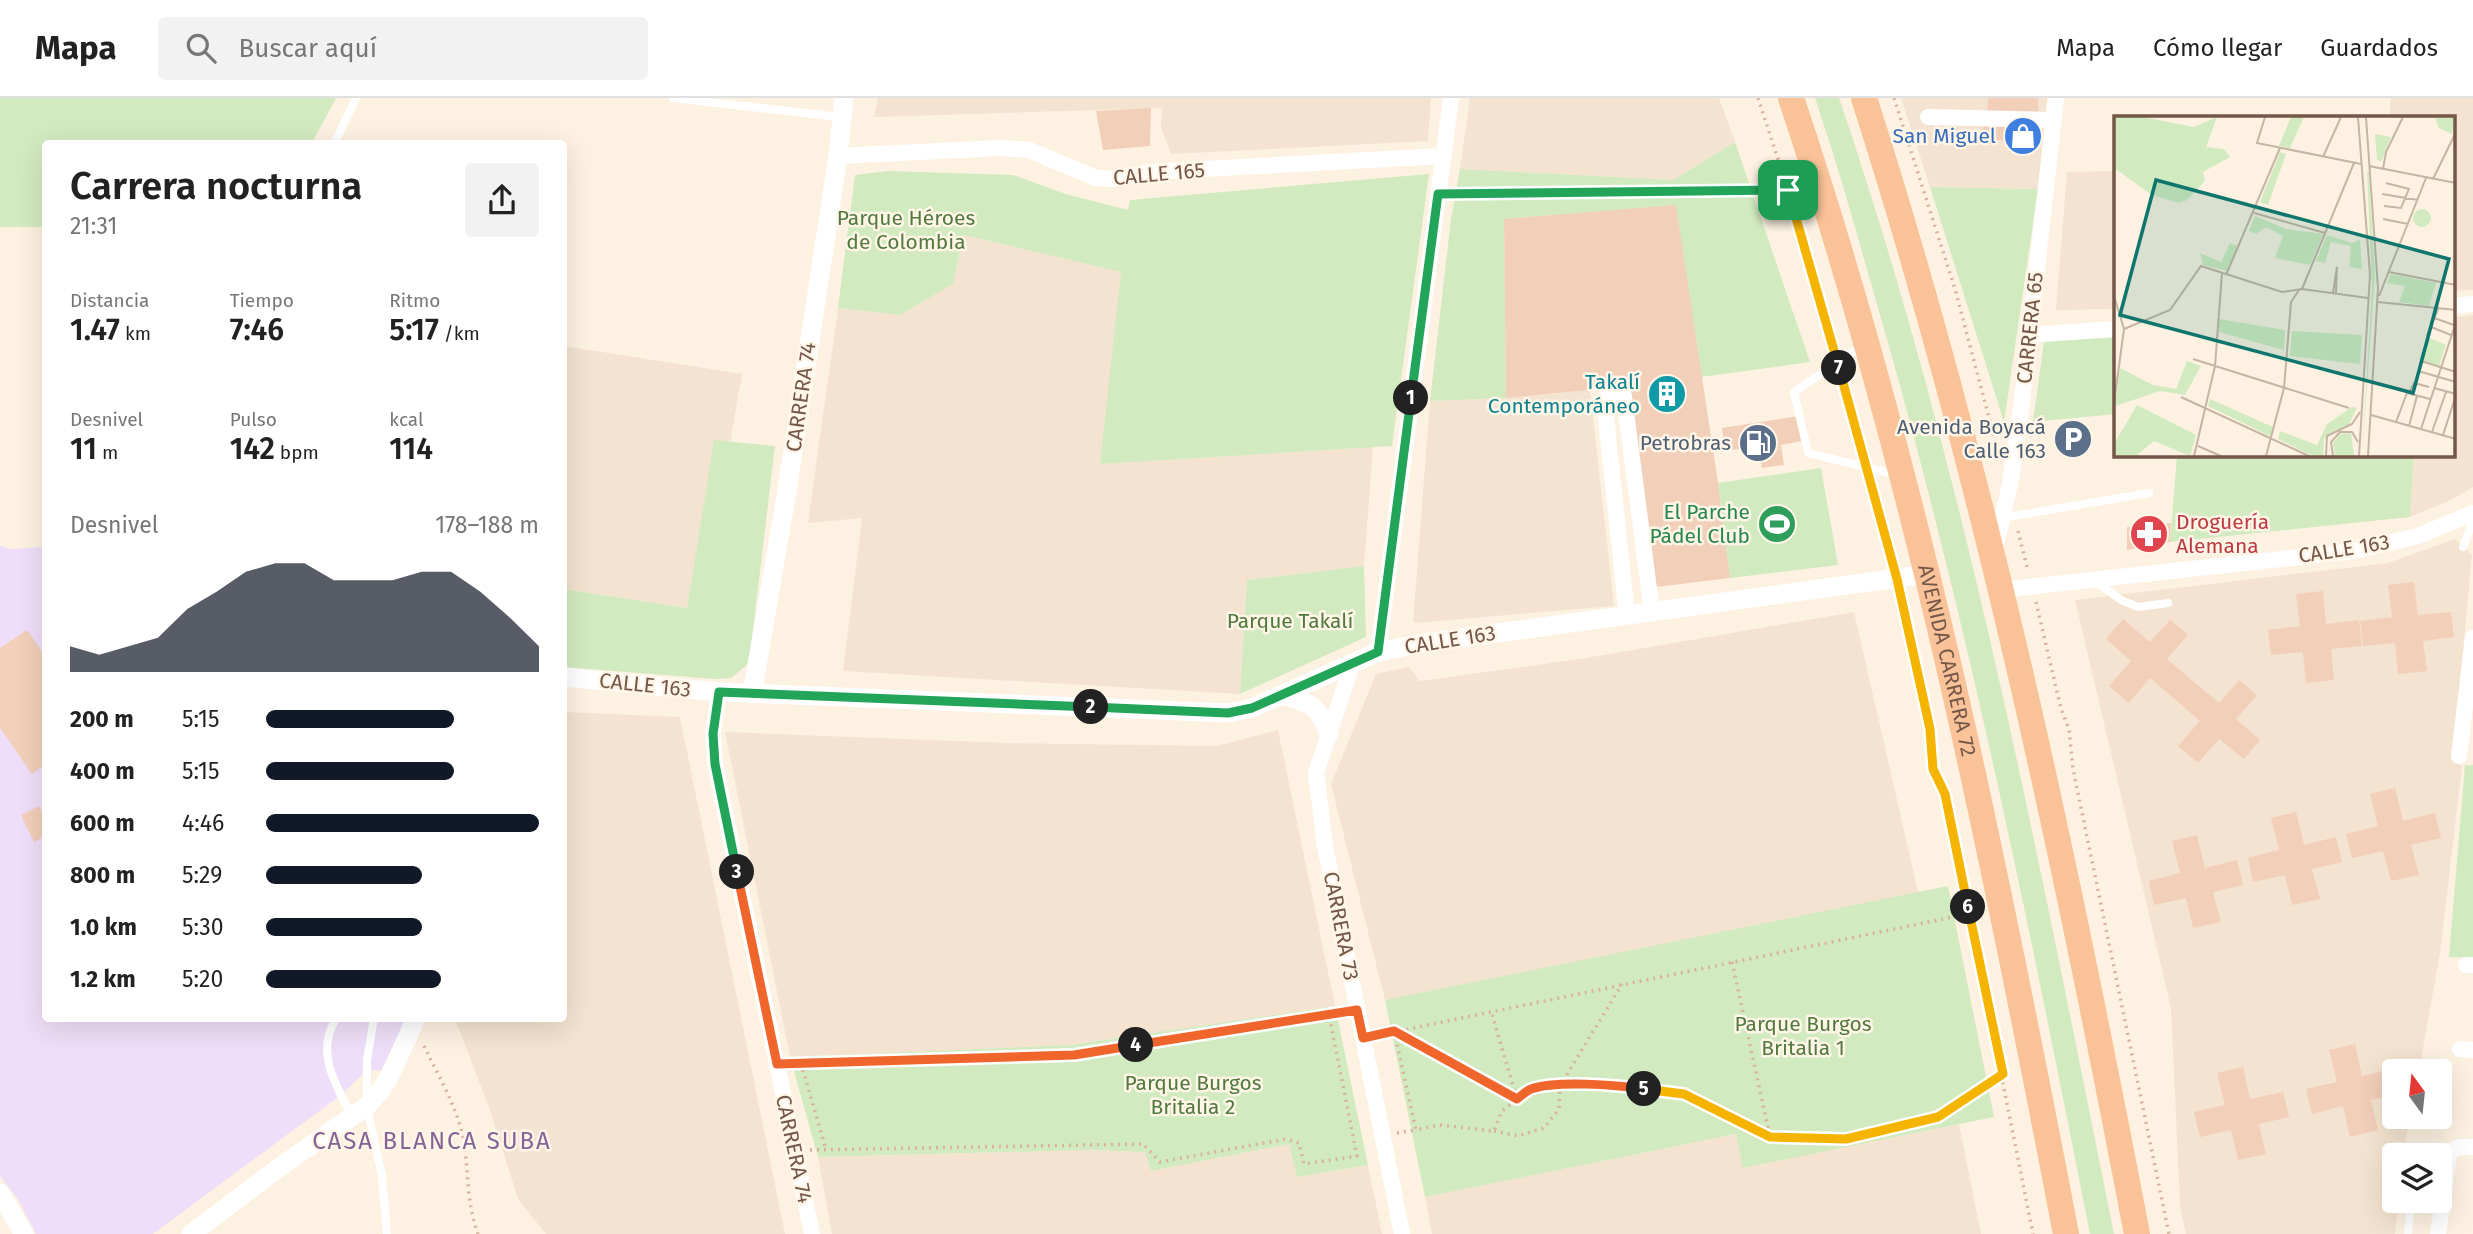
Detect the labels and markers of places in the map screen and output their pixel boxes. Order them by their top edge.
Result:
shop icon: San Miguel [2002,115,2044,157]
place label: San Miguel [1892,123,1996,149]
pin [1758,160,1818,220]
pin: 7 [1822,350,1856,386]
place label: Takalí Contemporáneo [1488,369,1640,419]
building icon: Takalí Contemporáneo [1646,373,1688,415]
pin: 1 [1394,380,1428,416]
place label: Avenida Boyacá Calle 163 [1897,414,2046,464]
parking icon: Avenida Boyacá Calle 163 [2052,418,2094,460]
fuel station icon: Petrobras [1737,422,1779,464]
place label: Petrobras [1640,430,1731,456]
place label: El Parche Pádel Club [1649,499,1750,549]
sports icon: El Parche Pádel Club [1756,503,1798,545]
place label: Droguería Alemana [2176,509,2269,559]
pharmacy icon: Droguería Alemana [2128,513,2170,555]
pin: 2 [1074,690,1108,724]
pin: 3 [720,854,754,890]
pin: 6 [1951,890,1986,924]
pin: 4 [1118,1028,1154,1062]
pin: 5 [1626,1072,1662,1107]

